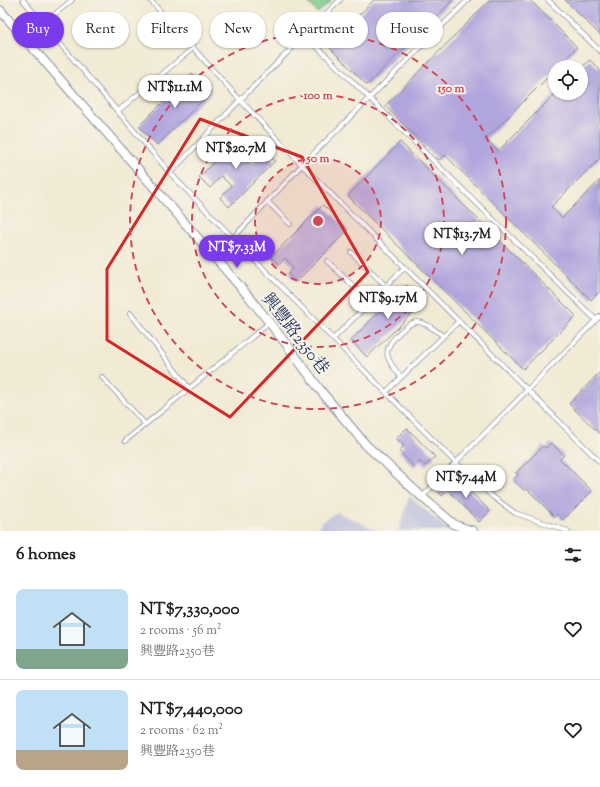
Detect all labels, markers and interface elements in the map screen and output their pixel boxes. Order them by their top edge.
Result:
chip: Buy [12,12,64,48]
chip: Rent [72,12,129,48]
chip: Filters [137,12,202,48]
chip: New [210,12,266,48]
chip: Apartment [274,12,368,48]
chip: House [376,12,443,48]
map controls [548,60,588,100]
button: locate [548,60,588,100]
pin: NT$11.1M [134,75,216,109]
text: NT$11.1M [148,79,202,97]
text: 150 m [436,80,465,98]
text: 100 m [302,87,333,105]
pin: NT$20.7M [195,136,277,170]
text: NT$20.7M [206,140,266,158]
text: 50 m [306,150,330,168]
centre of rings [311,214,325,228]
pin: NT$13.7M [421,222,503,256]
text: NT$13.7M [433,226,491,244]
pin: NT$7.33M [196,235,278,269]
text: NT$7.33M [208,239,266,257]
pin: NT$9.17M [347,286,429,320]
street label: 興豐路2350巷 [255,288,334,380]
text: NT$9.17M [359,290,417,308]
pin: NT$7.44M [425,465,507,499]
text: NT$7.44M [436,469,496,487]
text: 6 homes [16,543,76,567]
icon: filters [562,544,584,566]
text: NT$7,330,000 [140,598,239,622]
icon: home [48,605,96,653]
icon: heart [562,618,584,640]
text: 2 rooms · 56 m² [140,622,221,640]
text: 興豐路2350巷 [140,643,215,661]
text: NT$7,440,000 [140,698,243,722]
icon: home [48,706,96,754]
icon: heart [562,719,584,741]
text: 2 rooms · 62 m² [140,722,223,740]
text: 興豐路2350巷 [140,743,215,761]

